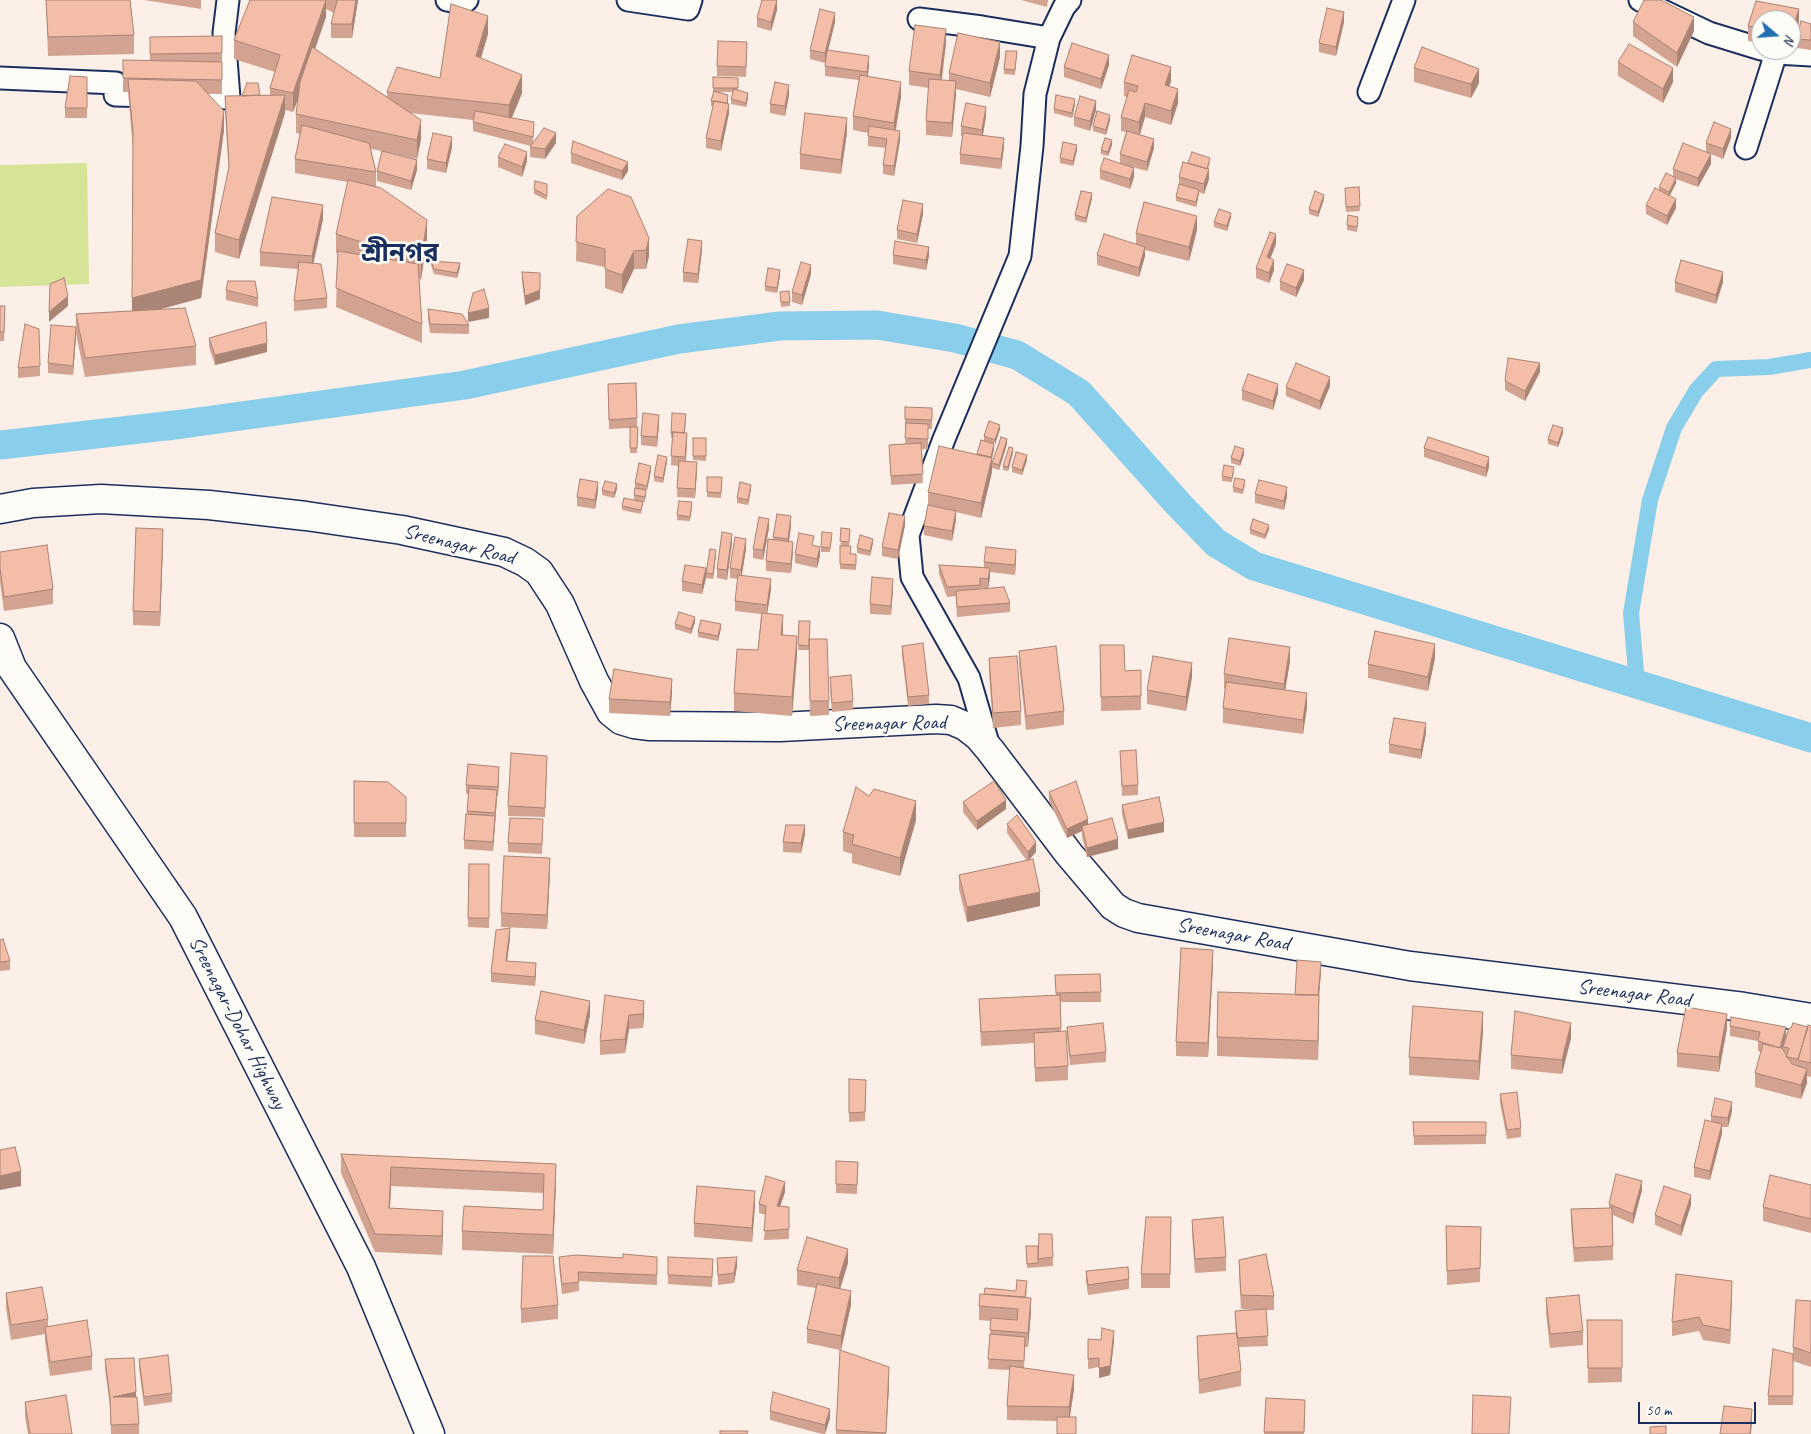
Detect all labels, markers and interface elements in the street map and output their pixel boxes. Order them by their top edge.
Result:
north arrow [1751,10,1801,60]
text: N [1780,33,1799,46]
district label: শ্রীনগর [361,238,439,270]
street label: Sreenagar Road [401,519,517,571]
street label: Sreenagar Road [832,710,946,738]
street label: Sreenagar Road [1175,913,1291,957]
street label: Sreenagar-Dohar Highway [183,933,291,1113]
street label: Sreenagar Road [1576,975,1692,1013]
scale bar [1641,1392,1758,1424]
text: 50 m [1646,1401,1672,1420]

